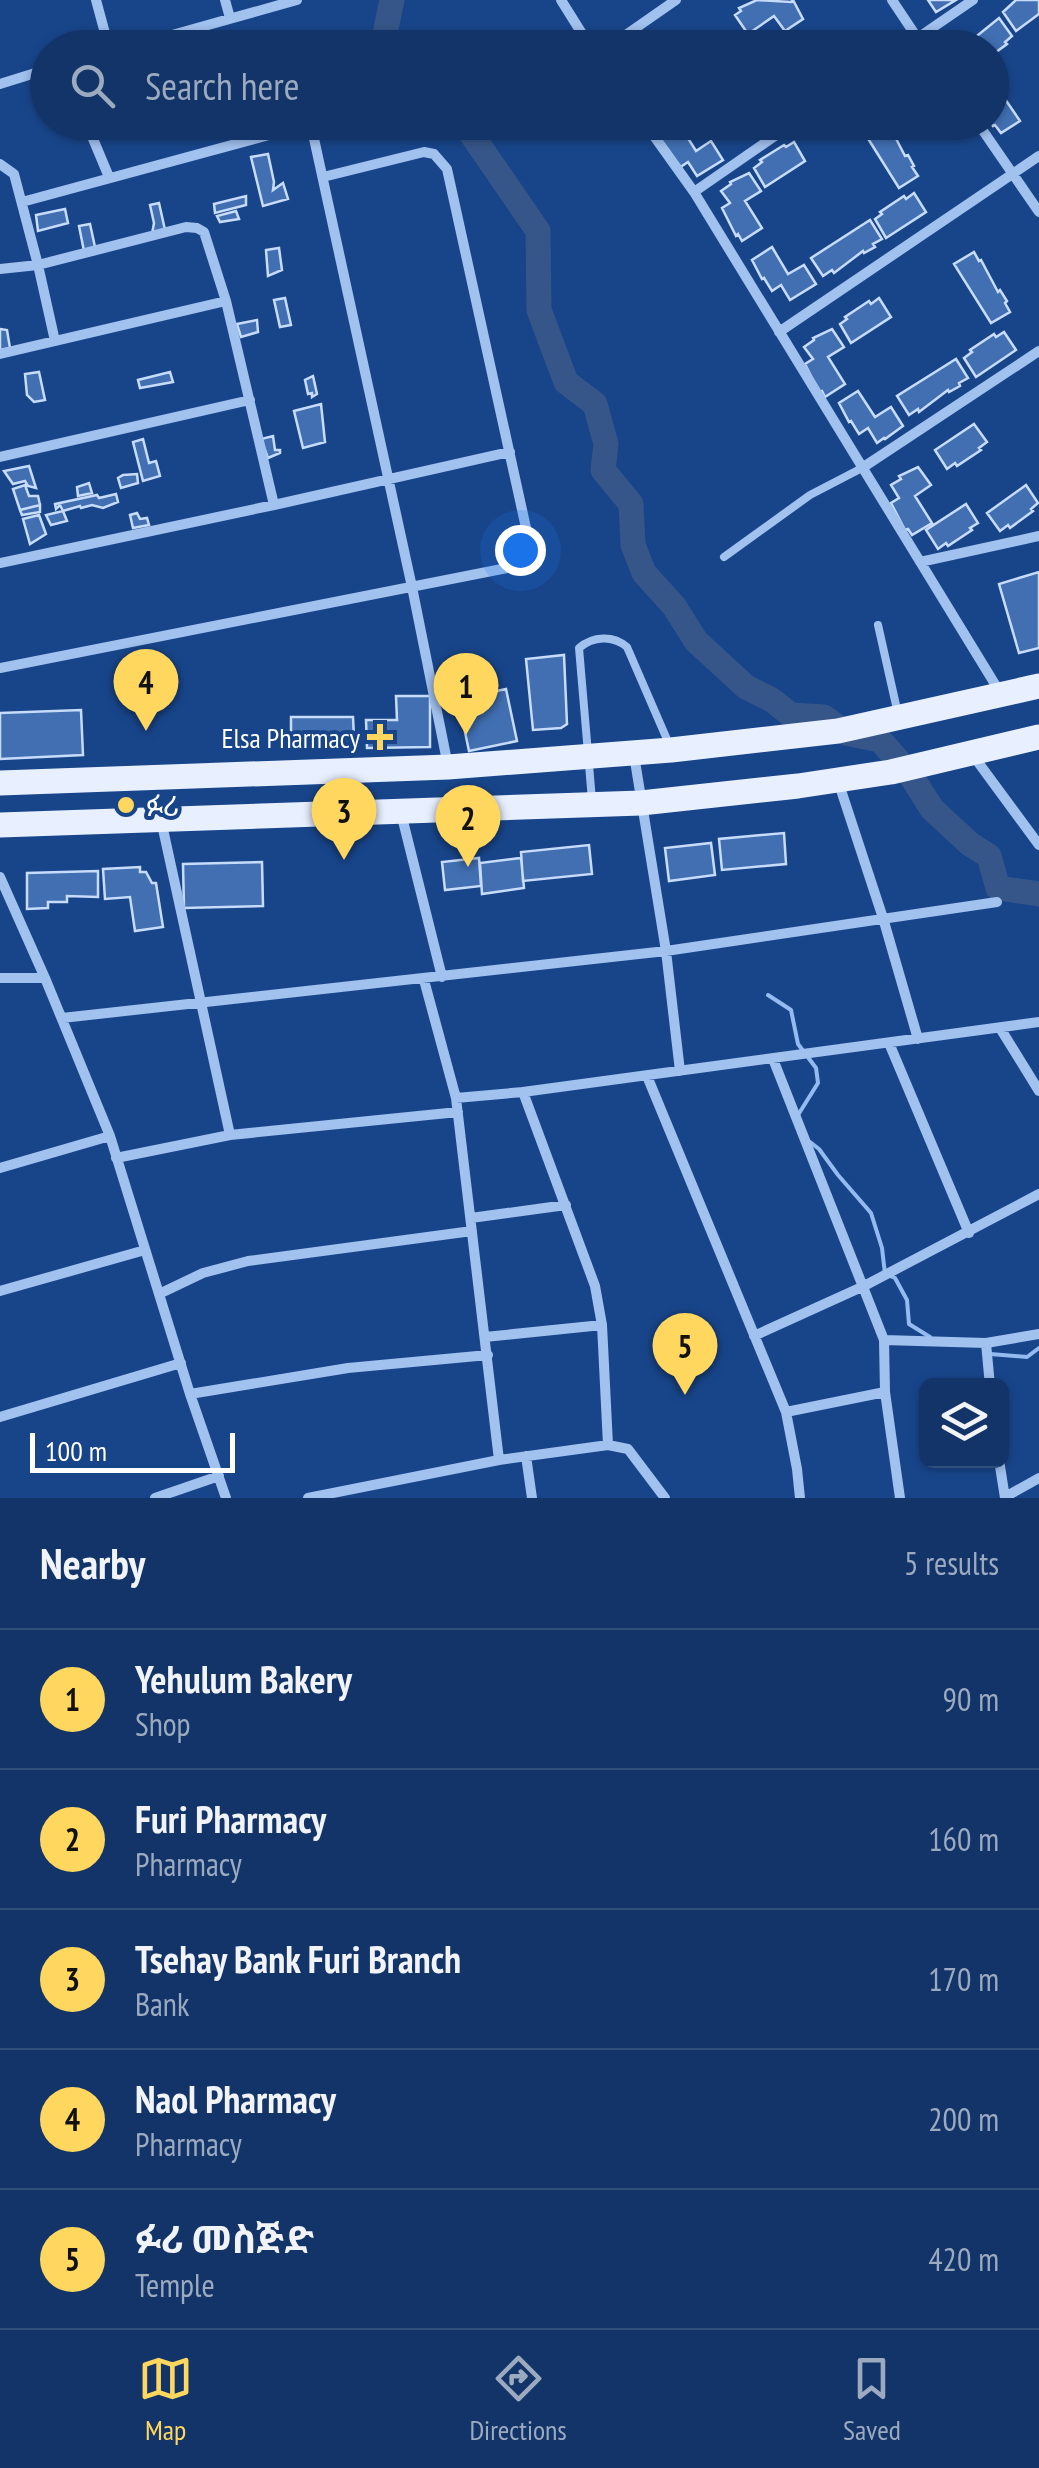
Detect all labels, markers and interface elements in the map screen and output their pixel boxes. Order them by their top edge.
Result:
search box [30,30,1009,140]
icon: search [65,58,120,113]
text: Search here [145,61,299,110]
your location [495,525,546,576]
pin: 4 [114,648,178,731]
pin: 1 [434,652,498,735]
place label: Elsa Pharmacy [221,719,360,756]
marker: Elsa Pharmacy [369,726,391,748]
pin: 3 [312,778,376,860]
pin: 2 [436,784,500,867]
place label: ፉሪ [146,787,179,824]
marker: ፉሪ [115,794,137,816]
pin: 5 [652,1312,718,1395]
map controls [919,1378,1009,1468]
button: layers [919,1378,1009,1468]
scale bar [30,1428,235,1472]
text: 100 m [45,1432,107,1469]
text: Nearby [40,1536,145,1591]
text: 5 results [904,1542,999,1584]
text: Yehulum Bakery [135,1654,352,1703]
text: 1 [65,1678,80,1720]
text: 90 m [943,1678,999,1720]
text: Shop [135,1703,191,1745]
text: Furi Pharmacy [135,1794,326,1843]
text: 2 [65,1818,80,1860]
text: 160 m [928,1818,999,1860]
text: Pharmacy [135,1843,242,1885]
text: Tsehay Bank Furi Branch [135,1934,461,1983]
text: 3 [65,1958,80,2000]
text: 170 m [928,1958,999,2000]
text: Bank [135,1983,189,2025]
text: Naol Pharmacy [135,2074,336,2123]
text: 4 [65,2098,80,2140]
text: 200 m [928,2098,999,2140]
text: Pharmacy [135,2123,242,2165]
text: ፉሪ መስጅድ [135,2214,314,2263]
text: 5 [65,2238,80,2280]
text: 420 m [928,2238,999,2280]
text: Temple [135,2264,215,2306]
tab: Map [138,2351,193,2448]
tab: Directions [469,2351,567,2448]
tab: Saved [843,2351,901,2448]

